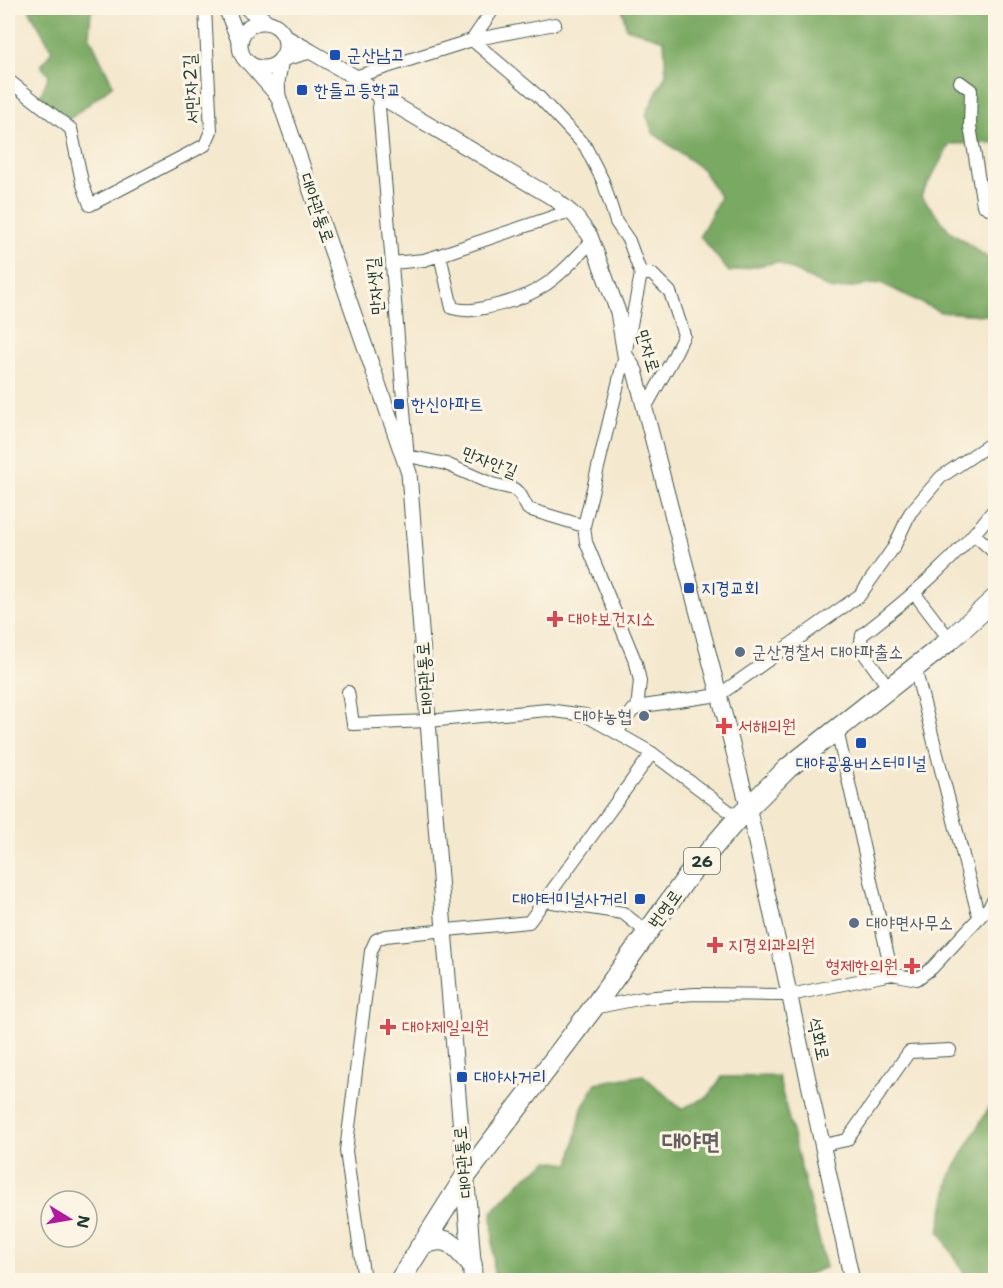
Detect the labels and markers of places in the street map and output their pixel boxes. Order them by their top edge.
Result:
place label: 군산남고 [347,43,405,67]
marker: 군산남고 [328,48,342,62]
place label: 한들고등학교 [314,78,401,102]
marker: 한들고등학교 [295,83,309,97]
place label: 한신아파트 [411,392,483,416]
marker: 한신아파트 [392,397,406,411]
place label: 지경교회 [701,576,759,600]
marker: 지경교회 [682,581,696,595]
place label: 대야보건지소 [568,607,655,631]
marker: 대야보건지소 [546,610,564,628]
place label: 군산경찰서 대야파출소 [752,640,903,664]
marker: 군산경찰서 대야파출소 [733,645,747,659]
place label: 대야농협 [574,704,632,728]
marker: 대야농협 [637,709,651,723]
place label: 서해의원 [738,714,796,738]
marker: 서해의원 [715,717,733,735]
marker: 대야공용버스터미널 [854,736,868,750]
place label: 대야공용버스터미널 [796,751,927,775]
place label: 대야터미널사거리 [512,887,628,911]
marker: 대야터미널사거리 [633,892,647,906]
place label: 대야면사무소 [866,911,953,935]
marker: 대야면사무소 [847,916,861,930]
place label: 지경외과의원 [728,933,815,957]
marker: 지경외과의원 [706,936,724,954]
place label: 형제한의원 [826,954,898,978]
marker: 형제한의원 [903,957,921,975]
place label: 대야제일의원 [402,1015,489,1039]
marker: 대야제일의원 [379,1018,397,1036]
place label: 대야사거리 [474,1065,546,1089]
marker: 대야사거리 [455,1070,469,1084]

